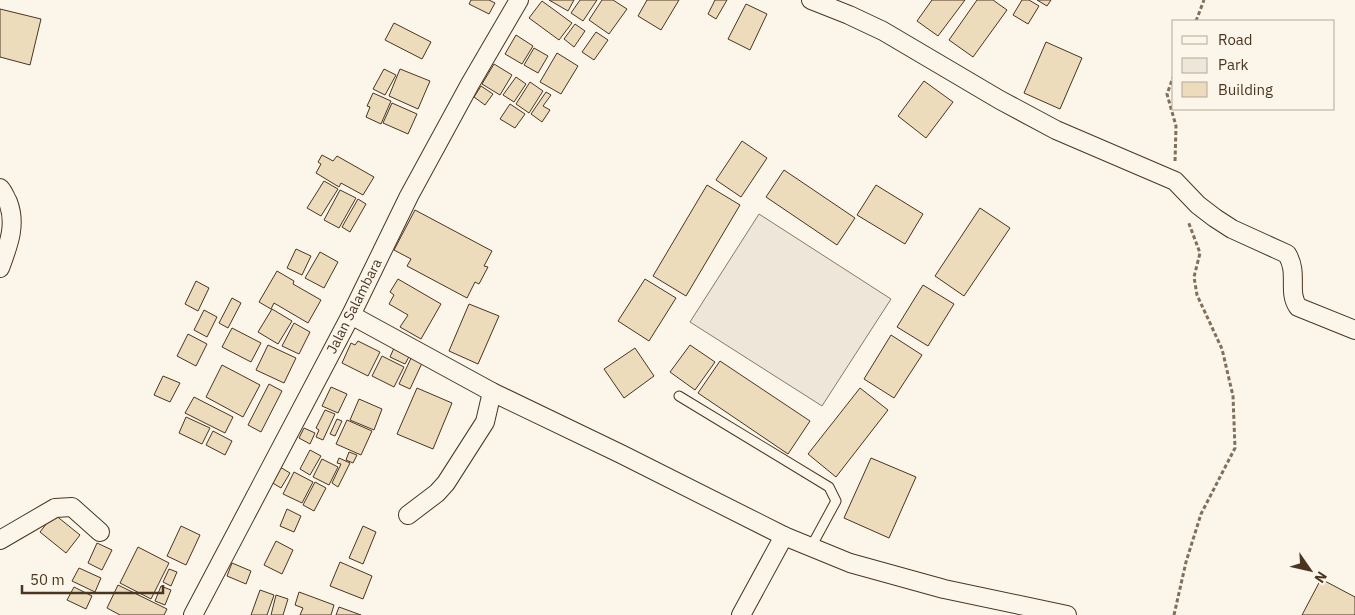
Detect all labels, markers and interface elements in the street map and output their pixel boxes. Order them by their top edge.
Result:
legend [1172,20,1335,110]
text: Road [1218,30,1253,49]
text: Park [1218,55,1248,74]
text: Building [1218,80,1273,99]
street label: Jalan Salambara [322,255,386,357]
north arrow [1285,545,1335,595]
scale bar [22,562,164,594]
text: N [1310,568,1331,587]
text: 50 m [30,570,65,589]

